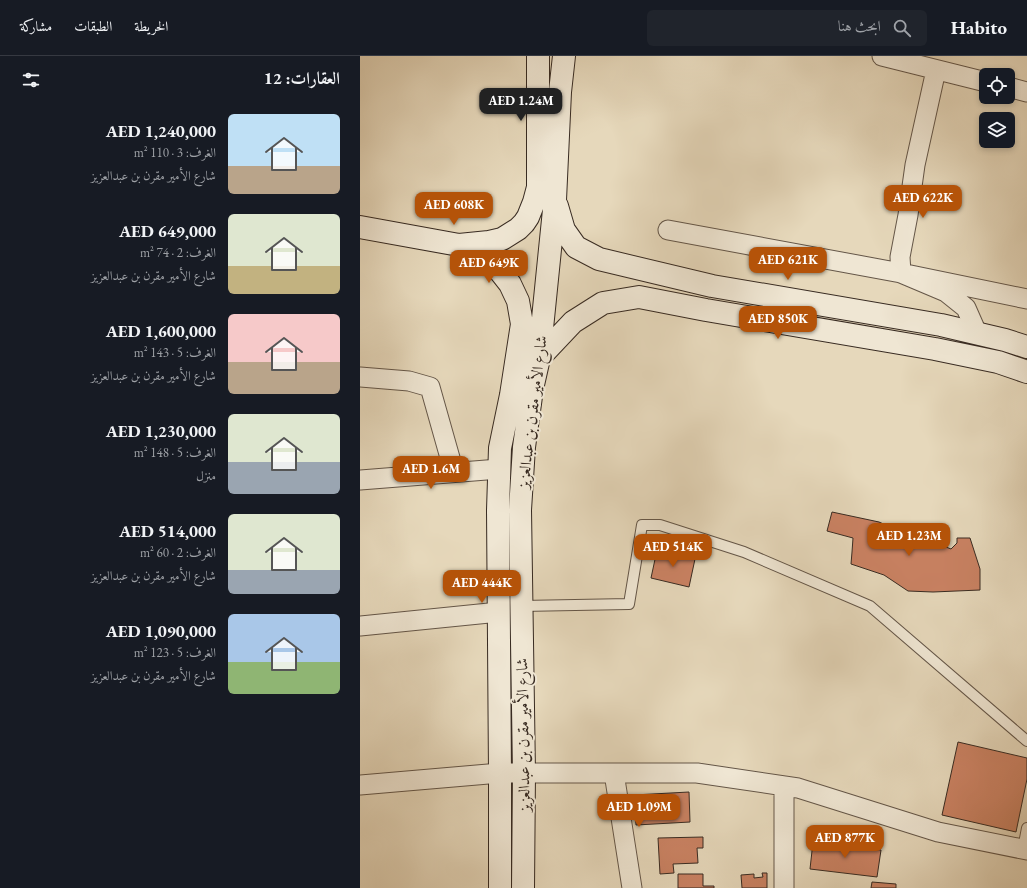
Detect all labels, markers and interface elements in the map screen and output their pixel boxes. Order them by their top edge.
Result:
search box [647,10,927,46]
text: Habito [951,15,1007,40]
text: ابحث هنا [838,16,881,35]
text: مشاركة [20,17,52,35]
text: الطبقات [74,17,112,35]
text: الخريطة [134,17,168,35]
icon: search [891,17,913,39]
text: العقارات: 12 [264,67,340,89]
map controls [979,68,1015,148]
button: locate [979,68,1015,104]
icon: filters [20,69,42,91]
pin: AED 1.24M [475,88,567,122]
text: AED 1.24M [488,92,554,109]
button: layers [979,112,1015,148]
text: AED 1,240,000 [106,120,216,142]
icon: home [260,130,308,178]
text: الغرف: 3 · 110 m² [134,144,216,161]
text: شارع الأمير مقرن بن عبدالعزيز [91,167,216,184]
pin: AED 622K [882,185,964,219]
text: AED 622K [893,189,953,206]
pin: AED 608K [413,192,495,226]
text: AED 608K [424,196,484,213]
text: AED 649,000 [119,220,216,242]
icon: home [260,230,308,278]
text: الغرف: 2 · 74 m² [140,244,216,261]
pin: AED 621K [747,247,829,281]
pin: AED 649K [448,250,530,284]
text: AED 621K [758,251,818,268]
text: AED 649K [459,254,519,271]
text: شارع الأمير مقرن بن عبدالعزيز [91,267,216,284]
pin: AED 850K [737,306,819,340]
text: AED 850K [748,310,808,327]
text: AED 1,600,000 [106,320,216,342]
icon: home [260,330,308,378]
street label: شارع الأمير مقرن بن عبدالعزيز [511,334,555,492]
text: الغرف: 5 · 143 m² [134,344,216,361]
text: شارع الأمير مقرن بن عبدالعزيز [91,367,216,384]
text: AED 1,230,000 [106,420,216,442]
icon: home [260,430,308,478]
text: الغرف: 5 · 148 m² [134,444,216,461]
pin: AED 1.6M [390,456,472,490]
text: AED 1.6M [402,460,460,477]
text: منزل [196,467,216,484]
text: AED 514,000 [119,520,216,542]
pin: AED 1.23M [863,523,955,557]
text: AED 1.23M [876,527,942,544]
icon: home [260,530,308,578]
pin: AED 514K [632,534,714,568]
text: AED 514K [643,538,703,555]
text: الغرف: 2 · 60 m² [140,544,216,561]
text: شارع الأمير مقرن بن عبدالعزيز [91,567,216,584]
pin: AED 444K [441,570,523,604]
text: AED 444K [452,574,512,591]
text: AED 1,090,000 [106,620,216,642]
icon: home [260,630,308,678]
text: الغرف: 5 · 123 m² [134,644,216,661]
street label: شارع الأمير مقرن بن عبدالعزيز [510,658,538,814]
text: شارع الأمير مقرن بن عبدالعزيز [91,667,216,684]
pin: AED 1.09M [593,794,685,828]
text: AED 1.09M [606,798,672,815]
pin: AED 877K [804,825,886,859]
text: AED 877K [815,829,875,846]

